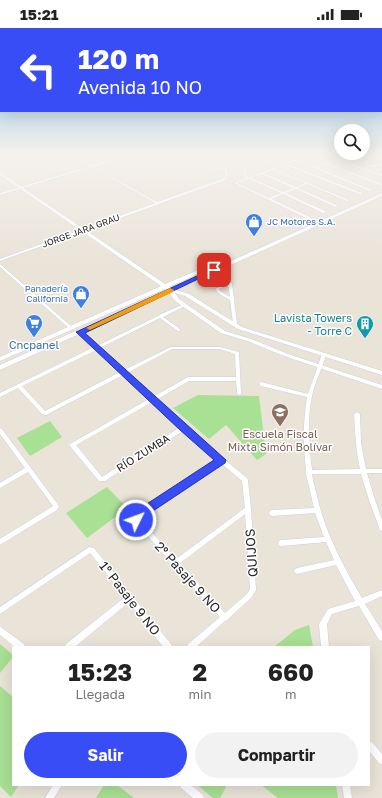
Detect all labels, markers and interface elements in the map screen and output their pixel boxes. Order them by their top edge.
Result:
text: 15:21 [20,5,59,23]
text: 120 m [78,42,159,75]
icon: left [12,44,64,96]
text: Avenida 10 NO [78,76,202,98]
map controls [334,124,370,160]
button: search [334,124,370,160]
street label: JORGE JARA GRAU [41,211,121,250]
shop icon: JC Motores S.A. [244,212,264,237]
place label: JC Motores S.A. [267,216,335,227]
pin [197,253,231,287]
icon: arrive [203,259,225,281]
place label: Panadería California [25,283,68,304]
shop icon: Panadería California [71,284,91,309]
place label: Lavista Towers - Torre C [274,311,352,337]
supermarket icon: Cncpanel [24,313,44,338]
building icon: Lavista Towers - Torre C [355,314,375,339]
place label: Cncpanel [9,338,59,351]
school or university icon: Escuela Fiscal Mixta Simón Bolívar [270,402,290,427]
place label: Escuela Fiscal Mixta Simón Bolívar [228,427,333,453]
street label: RÍO ZUMBA [114,431,172,474]
position arrow [115,499,157,541]
street label: QUIJOS [241,528,261,578]
street label: 2º Pasaje 9 NO [152,538,224,616]
street label: 1º Pasaje 9 NO [96,558,164,638]
text: 15:23 [68,657,132,686]
text: 2 [193,657,207,686]
text: 660 [268,657,314,686]
text: Llegada [75,686,125,702]
text: min [188,686,211,702]
text: m [285,686,296,702]
button: Salir [24,732,187,778]
button: Compartir [195,732,358,778]

